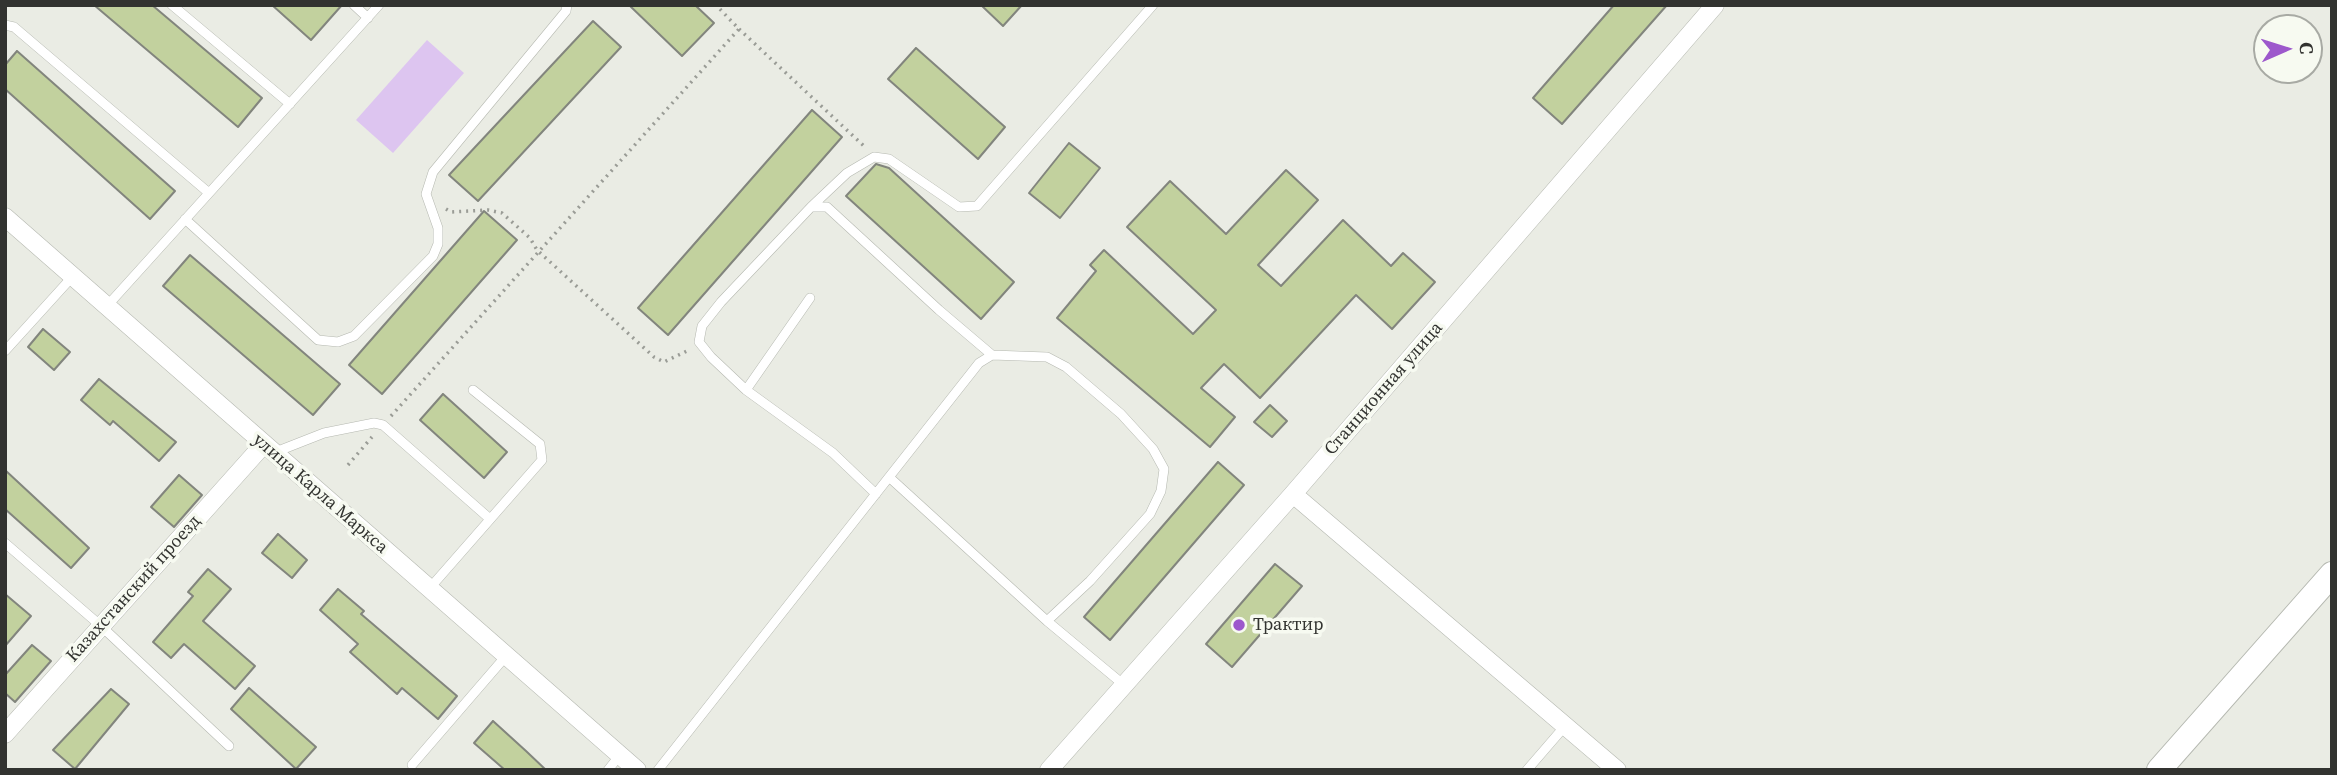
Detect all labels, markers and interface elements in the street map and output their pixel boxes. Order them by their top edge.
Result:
north arrow [2253,14,2323,84]
text: С [2294,41,2320,55]
street label: Станционная улица [1320,318,1448,460]
street label: улица Карла Маркса [248,429,392,559]
street label: Казахстанский проезд [62,511,206,667]
place label: Трактир [1253,614,1323,636]
marker: Трактир [1231,617,1247,633]

